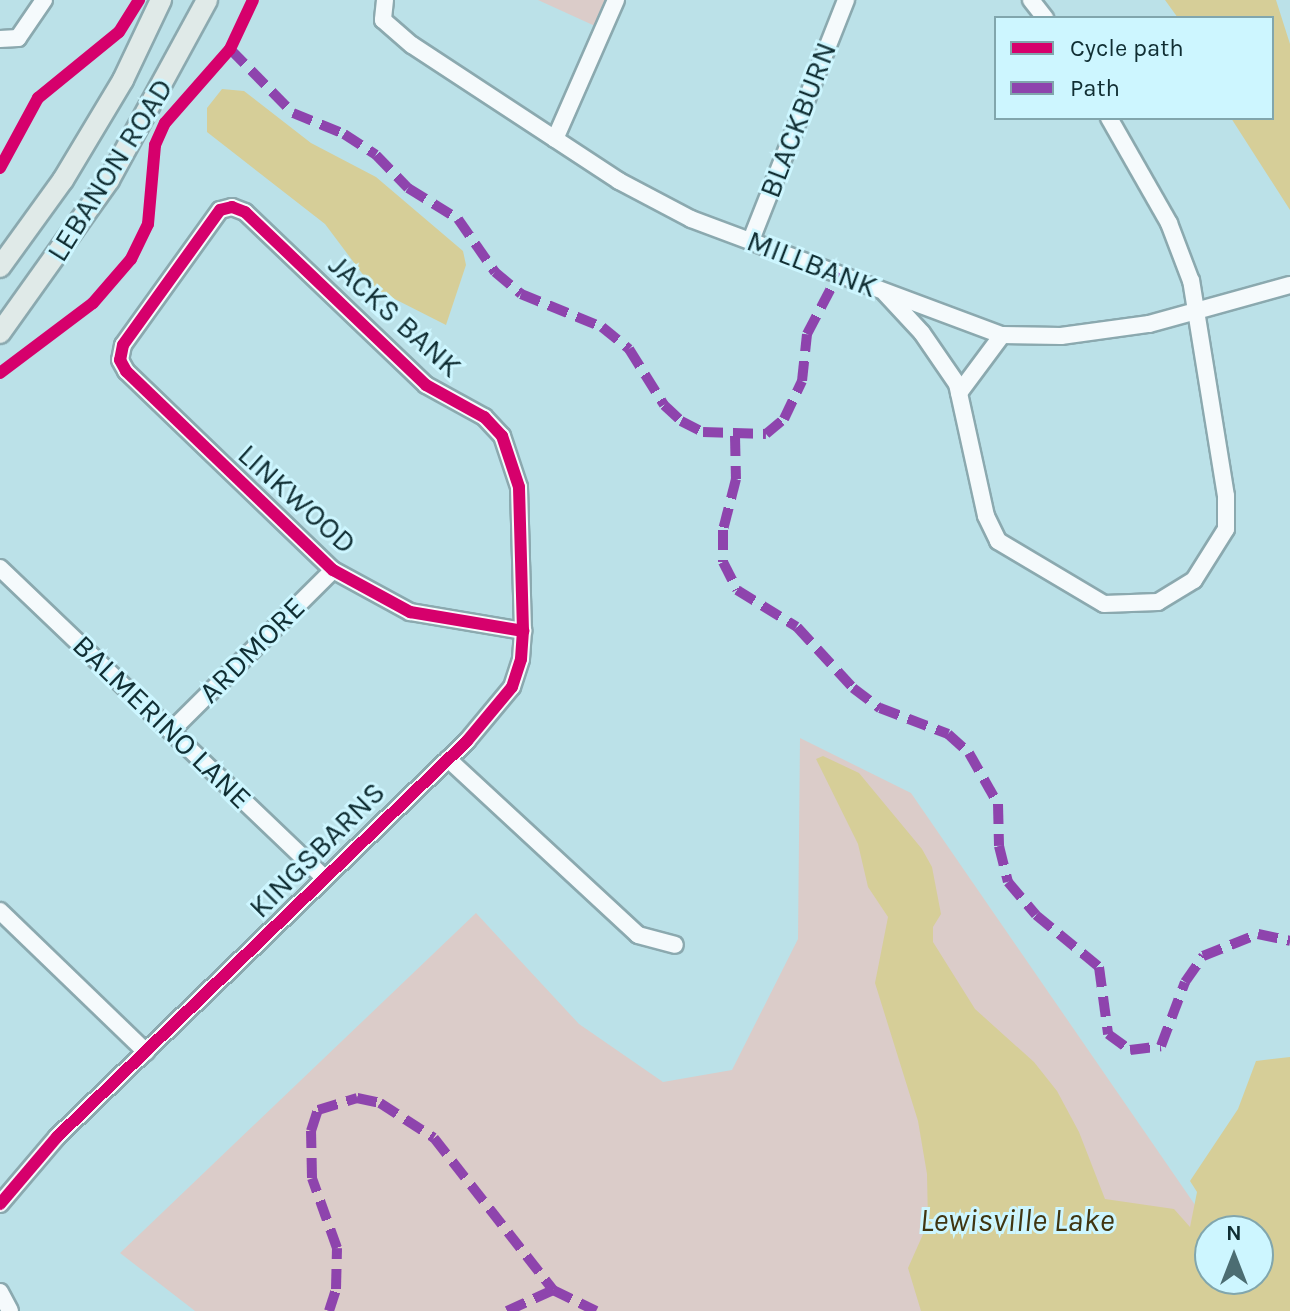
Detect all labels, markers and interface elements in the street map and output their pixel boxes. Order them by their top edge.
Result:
legend [994,16,1274,120]
text: Cycle path [1070,34,1184,62]
street label: BLACKBURN [752,37,844,203]
street label: LEBANON ROAD [39,72,181,268]
text: Path [1070,74,1120,102]
street label: MILLBANK [742,223,882,305]
street label: JACKS BANK [321,247,469,385]
street label: LINKWOOD [231,437,363,561]
street label: ARDMORE [191,589,313,711]
street label: BALMERINO LANE [65,628,259,816]
street label: KINGSBARNS [242,775,392,925]
water label: Lewisville Lake [920,1202,1114,1240]
north arrow [1194,1215,1274,1295]
text: N [1226,1220,1242,1246]

